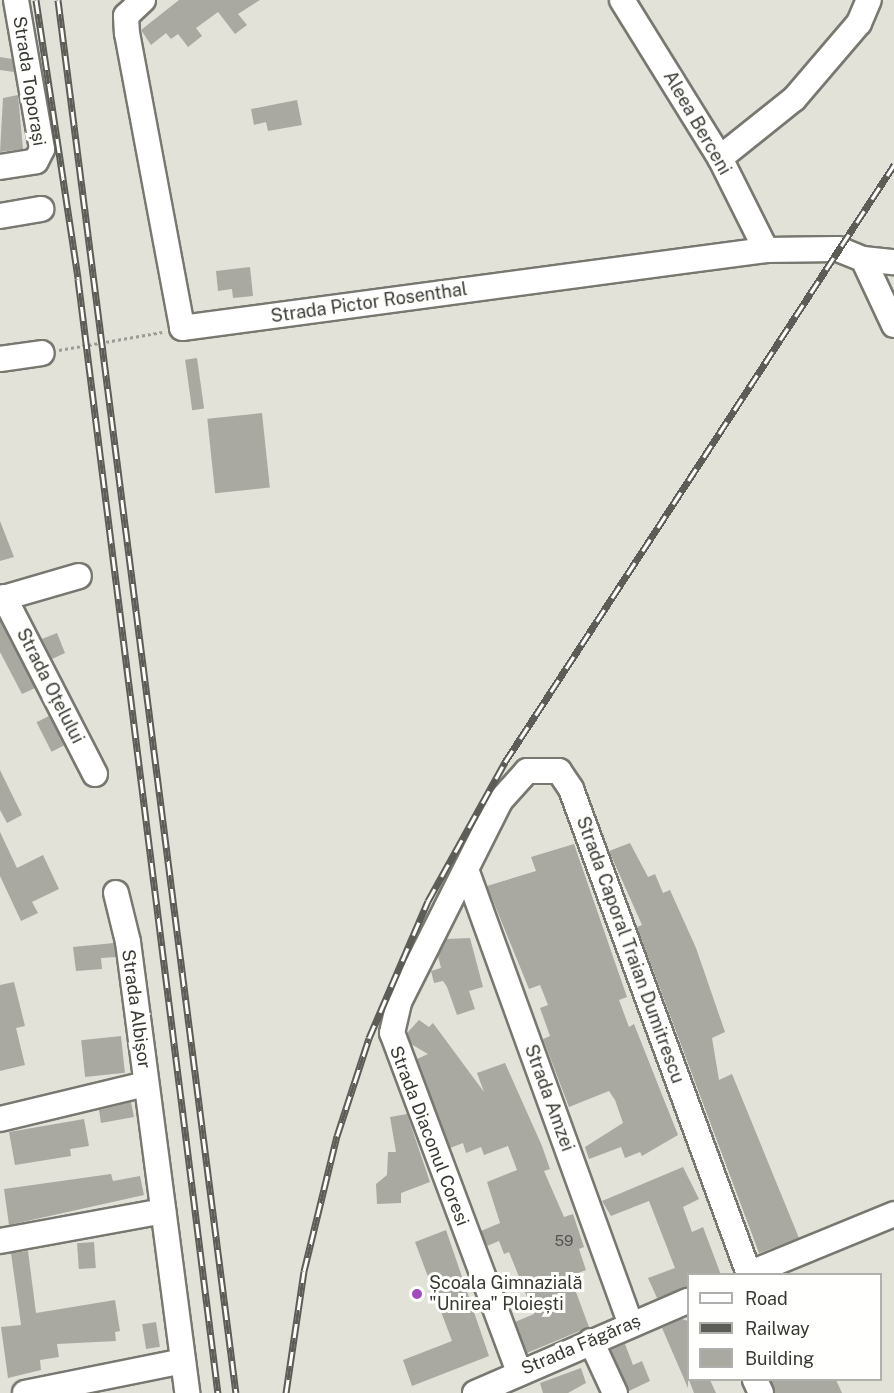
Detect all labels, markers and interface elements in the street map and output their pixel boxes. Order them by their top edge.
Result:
street label: Strada Toporași [8,15,50,147]
street label: Aleea Berceni [659,67,735,179]
street label: Strada Pictor Rosenthal [269,279,469,327]
street label: Strada Oțelului [12,625,88,747]
street label: Strada Caporal Traian Dumitrescu [572,814,688,1086]
street label: Strada Albișor [117,948,155,1070]
street label: Strada Amzei [520,1042,578,1154]
street label: Strada Diaconul Coresi [385,1043,473,1229]
house number: 59 [555,1232,573,1250]
place label: Școala Gimnazială "Unirea" Ploiești [429,1273,582,1316]
legend [687,1273,882,1381]
marker: Școala Gimnazială "Unirea" Ploiești [410,1287,424,1301]
text: Road [745,1288,788,1309]
street label: Strada Făgăraș [518,1310,644,1380]
text: Railway [745,1318,810,1339]
text: Building [745,1348,814,1369]

